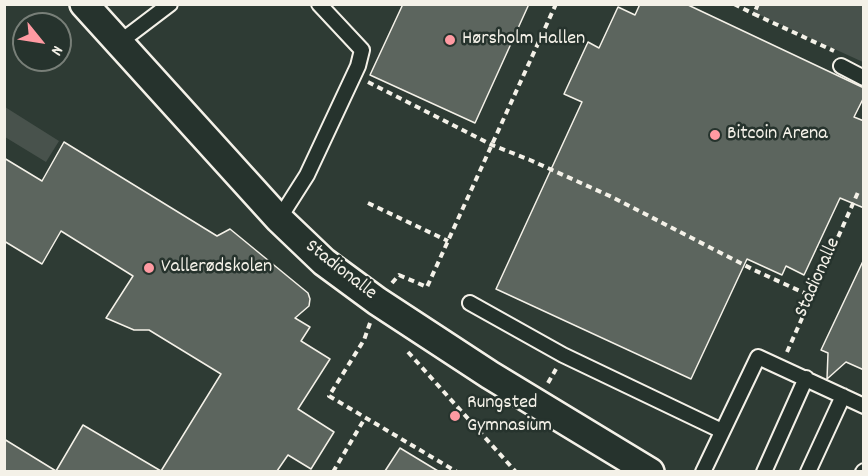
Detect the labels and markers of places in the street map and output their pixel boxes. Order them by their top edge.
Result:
place label: Hørsholm Hallen [462,28,585,52]
marker: Hørsholm Hallen [443,33,457,47]
place label: Bitcoin Arena [727,123,828,147]
marker: Bitcoin Arena [708,128,722,142]
place label: Vallerødskolen [161,256,272,280]
marker: Vallerødskolen [142,261,156,275]
place label: Rungsted Gymnasium [467,392,552,439]
marker: Rungsted Gymnasium [448,409,462,423]

